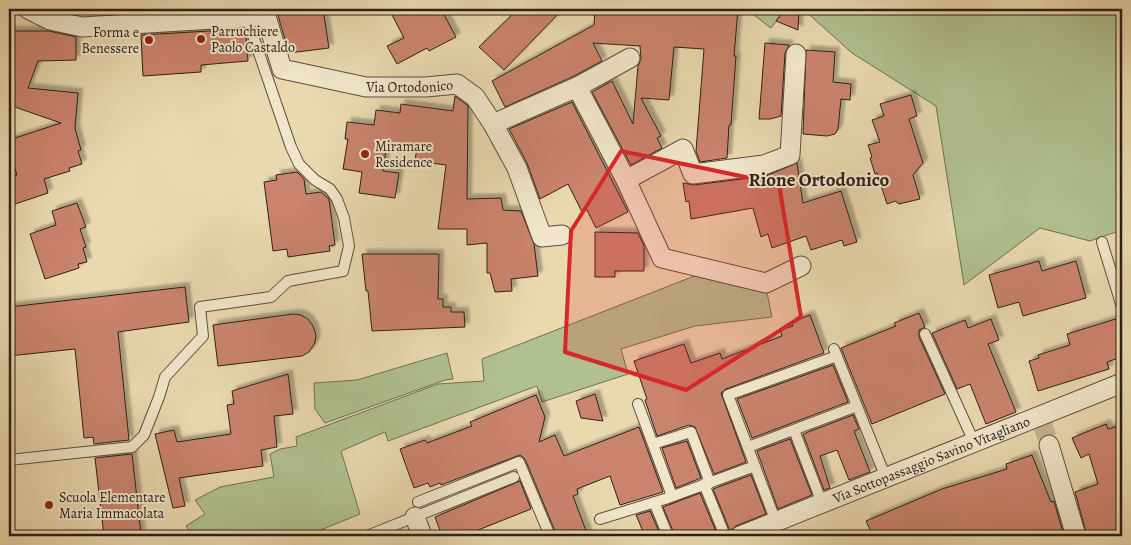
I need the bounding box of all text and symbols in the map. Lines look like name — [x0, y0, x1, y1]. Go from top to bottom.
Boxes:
place label: Parruchiere Paolo Castaldo — [211, 22, 295, 57]
place label: Forma e Benessere — [82, 23, 139, 58]
marker: Parruchiere Paolo Castaldo — [195, 33, 207, 45]
marker: Forma e Benessere — [143, 34, 155, 46]
street label: Via Ortodonico — [365, 75, 454, 97]
place label: Miramare Residence — [375, 137, 432, 172]
marker: Miramare Residence — [359, 148, 371, 160]
district label: Rione Ortodonico — [749, 167, 890, 193]
street label: Via Sottopassaggio Savino Vitagliano — [829, 411, 1033, 508]
place label: Scuola Elementare Maria Immacolata — [59, 488, 166, 523]
marker: Scuola Elementare Maria Immacolata — [43, 499, 55, 511]

